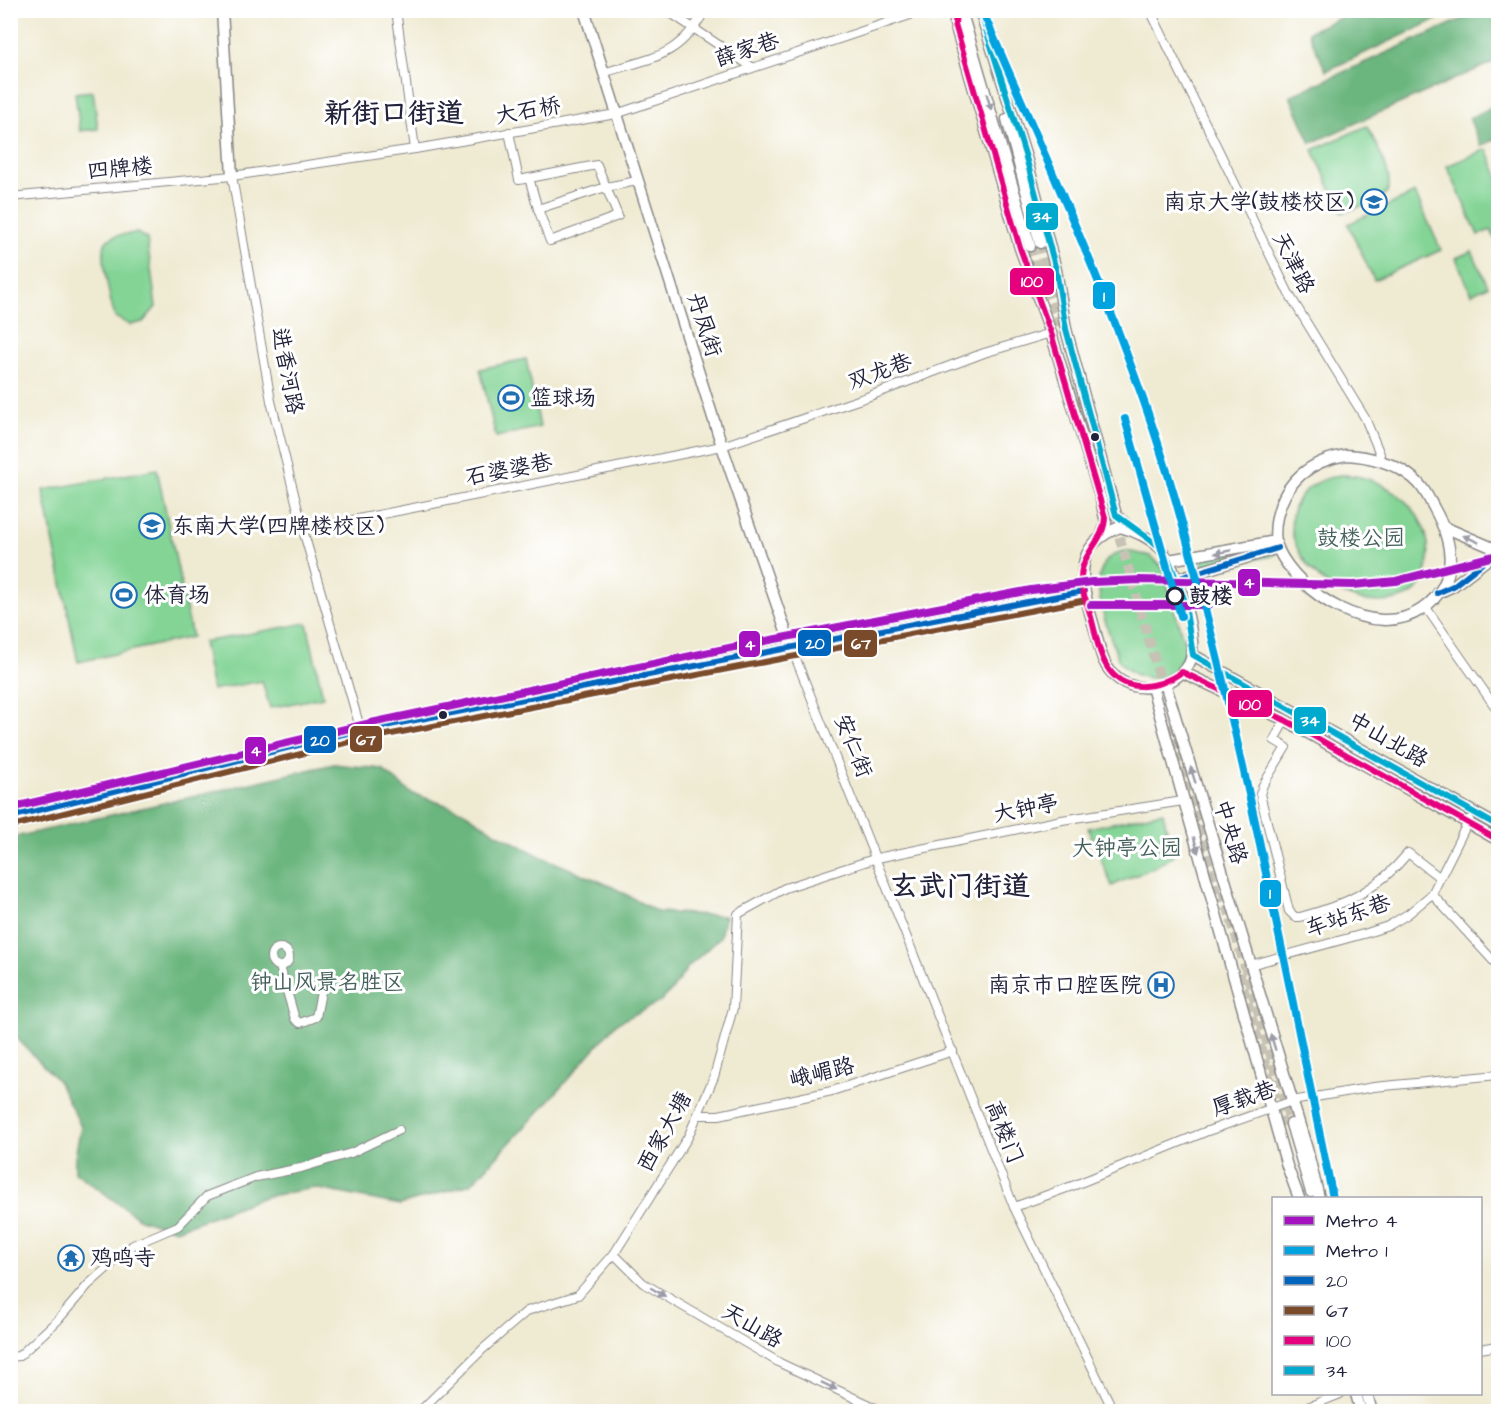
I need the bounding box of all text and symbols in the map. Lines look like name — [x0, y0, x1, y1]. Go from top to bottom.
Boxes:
street label: 薛家巷 — [711, 25, 783, 75]
street label: 大石桥 — [493, 90, 563, 132]
one-way arrow — [985, 93, 994, 111]
district label: 新街口街道 — [324, 94, 464, 133]
street label: 四牌楼 — [86, 151, 154, 187]
place label: 南京大学(鼓楼校区) — [1164, 187, 1354, 218]
school or university icon: 南京大学(鼓楼校区) — [1359, 187, 1389, 217]
line badge: 34 — [1025, 202, 1059, 231]
text: 34 — [1031, 206, 1052, 228]
street label: 天津路 — [1264, 227, 1322, 299]
line badge: 100 — [1009, 267, 1055, 296]
text: 100 — [1021, 271, 1043, 293]
line badge: 1 — [1092, 281, 1116, 310]
text: 1 — [1103, 286, 1106, 308]
street label: 丹凤街 — [679, 289, 729, 361]
street label: 进香河路 — [263, 325, 311, 417]
street label: 双龙巷 — [844, 346, 916, 398]
sports icon: 篮球场 — [496, 383, 526, 413]
place label: 篮球场 — [530, 383, 596, 414]
unlabelled marker — [1089, 431, 1101, 443]
street label: 石婆婆巷 — [463, 446, 555, 494]
school or university icon: 东南大学(四牌楼校区) — [137, 511, 167, 541]
place label: 东南大学(四牌楼校区) — [172, 511, 385, 542]
park label: 鼓楼公园 — [1317, 523, 1405, 554]
one-way arrow — [1462, 534, 1480, 543]
one-way arrow — [1213, 548, 1232, 557]
line badge: 4 — [1237, 568, 1261, 597]
text: 4 — [1244, 572, 1255, 594]
sports icon: 体育场 — [109, 580, 139, 610]
place label: 体育场 — [144, 580, 210, 611]
place label: 鼓楼 — [1189, 581, 1233, 612]
marker: 鼓楼 — [1166, 587, 1184, 605]
line badge: 20 — [797, 629, 832, 657]
line badge: 67 — [843, 629, 878, 658]
line badge: 4 — [738, 630, 761, 658]
text: 20 — [804, 633, 825, 655]
text: 67 — [851, 633, 871, 655]
text: 4 — [745, 634, 756, 656]
line badge: 100 — [1227, 689, 1273, 718]
text: 100 — [1239, 694, 1261, 716]
street label: 中山北路 — [1342, 705, 1434, 775]
line badge: 34 — [1293, 706, 1327, 735]
unlabelled marker — [437, 709, 449, 721]
street label: 安仁街 — [826, 710, 880, 782]
text: 34 — [1299, 710, 1320, 732]
line badge: 20 — [303, 725, 337, 754]
line badge: 67 — [349, 725, 383, 753]
text: 67 — [356, 729, 376, 751]
text: 20 — [309, 730, 330, 752]
line badge: 4 — [244, 736, 267, 765]
text: 4 — [251, 740, 262, 762]
one-way arrow — [1188, 765, 1197, 783]
street label: 大钟亭 — [991, 787, 1061, 831]
street label: 中央路 — [1206, 796, 1254, 868]
park label: 大钟亭公园 — [1072, 833, 1182, 864]
one-way arrow — [1192, 836, 1201, 854]
district label: 玄武门街道 — [890, 867, 1030, 906]
line badge: 1 — [1259, 879, 1282, 908]
text: 1 — [1269, 883, 1272, 905]
street label: 车站东巷 — [1301, 887, 1395, 945]
park label: 钟山风景名胜区 — [250, 967, 404, 998]
place label: 南京市口腔医院 — [988, 970, 1142, 1001]
hospital icon: 南京市口腔医院 — [1146, 970, 1176, 1000]
one-way arrow — [1268, 1033, 1277, 1051]
street label: 峨嵋路 — [786, 1050, 858, 1096]
street label: 厚载巷 — [1208, 1074, 1280, 1124]
street label: 西家大塘 — [630, 1086, 700, 1178]
street label: 高楼门 — [977, 1096, 1031, 1168]
legend — [1272, 1197, 1482, 1395]
text: Metro 4 — [1326, 1209, 1397, 1234]
text: Metro 1 — [1326, 1239, 1387, 1264]
temple icon: 鸡鸣寺 — [56, 1243, 86, 1273]
place label: 鸡鸣寺 — [90, 1243, 156, 1274]
text: 20 — [1326, 1269, 1348, 1294]
one-way arrow — [650, 1286, 666, 1297]
street label: 天山路 — [716, 1296, 788, 1356]
text: 67 — [1326, 1299, 1348, 1324]
text: 100 — [1326, 1329, 1351, 1354]
text: 34 — [1326, 1359, 1347, 1384]
one-way arrow — [820, 1381, 837, 1390]

